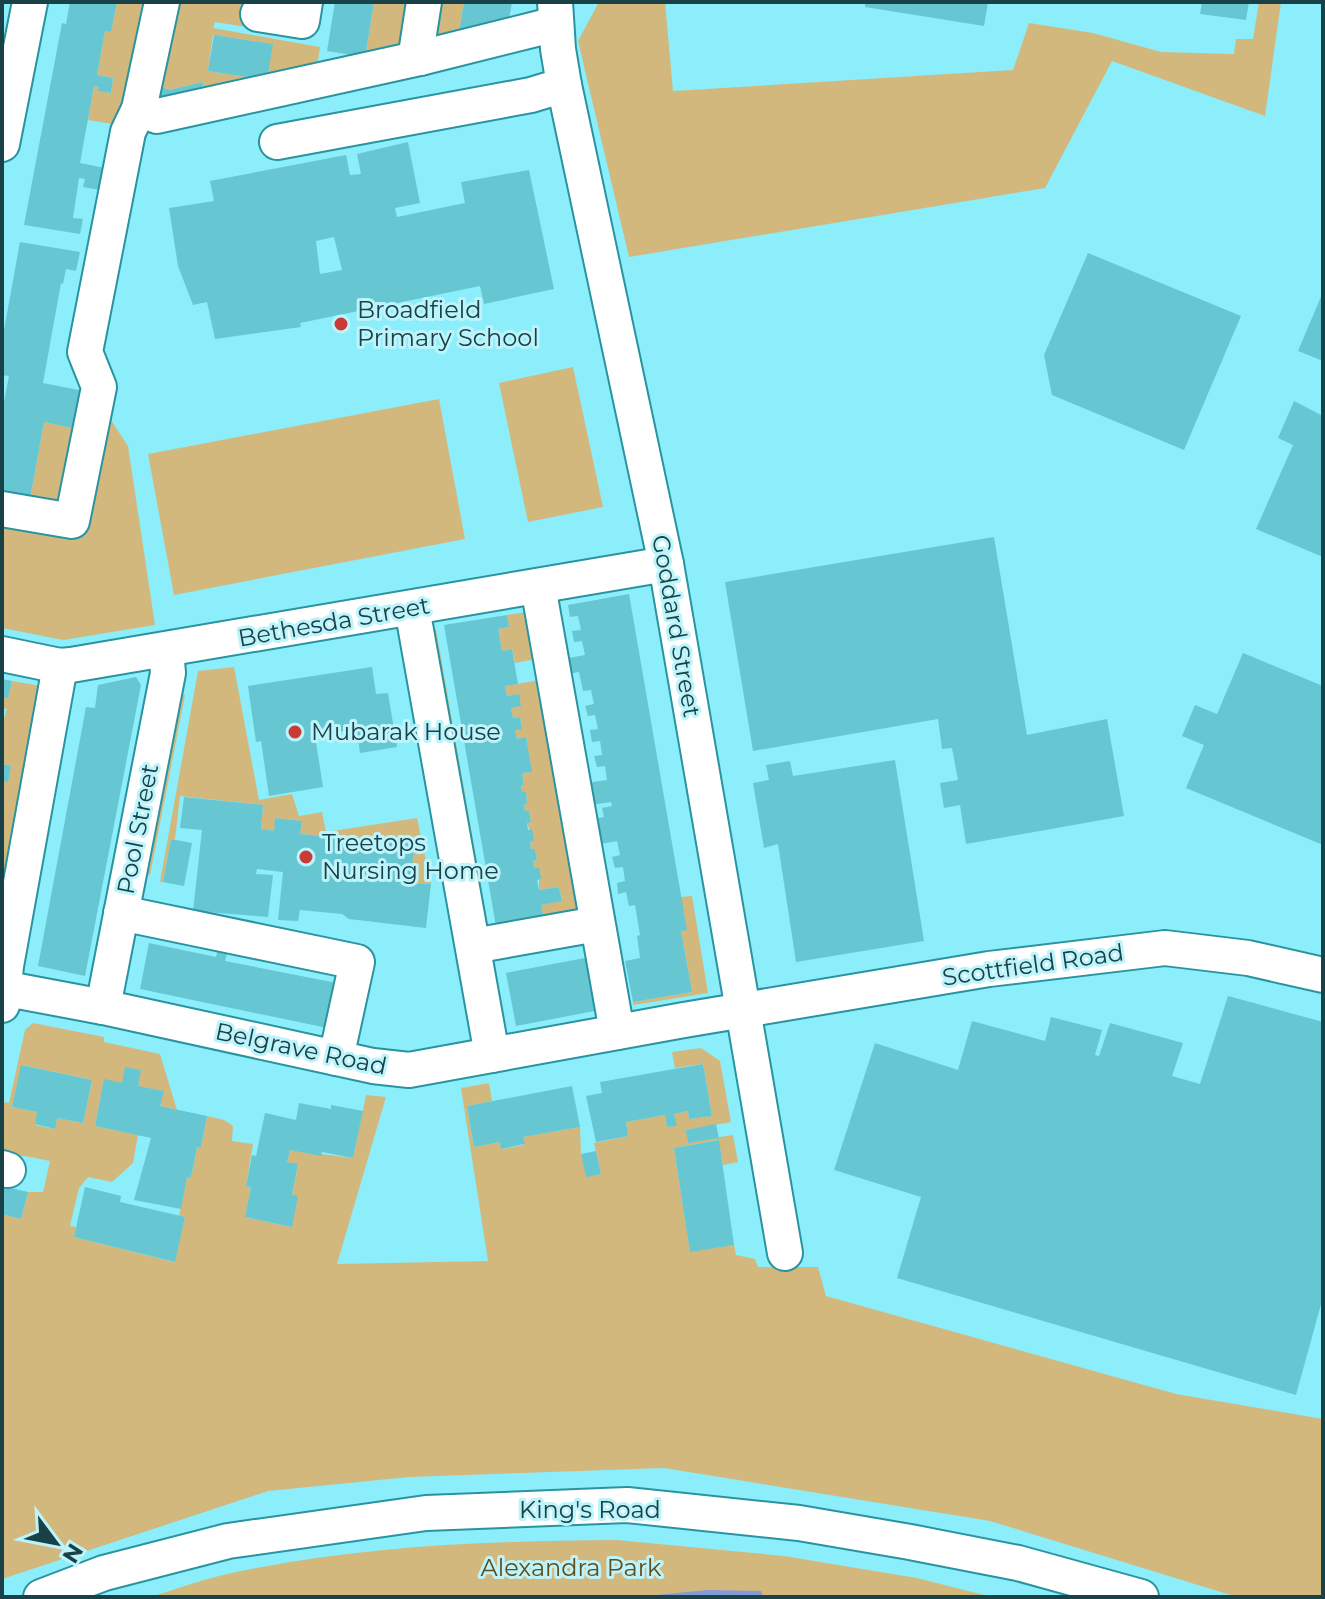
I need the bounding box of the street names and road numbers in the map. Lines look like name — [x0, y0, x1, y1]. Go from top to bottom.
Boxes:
street label: Goddard Street — [646, 532, 707, 720]
street label: Bethesda Street — [236, 590, 432, 653]
street label: Pool Street — [111, 761, 164, 897]
street label: Scottfield Road — [940, 937, 1125, 992]
street label: Belgrave Road — [213, 1016, 389, 1081]
street label: King's Road — [519, 1495, 661, 1524]

